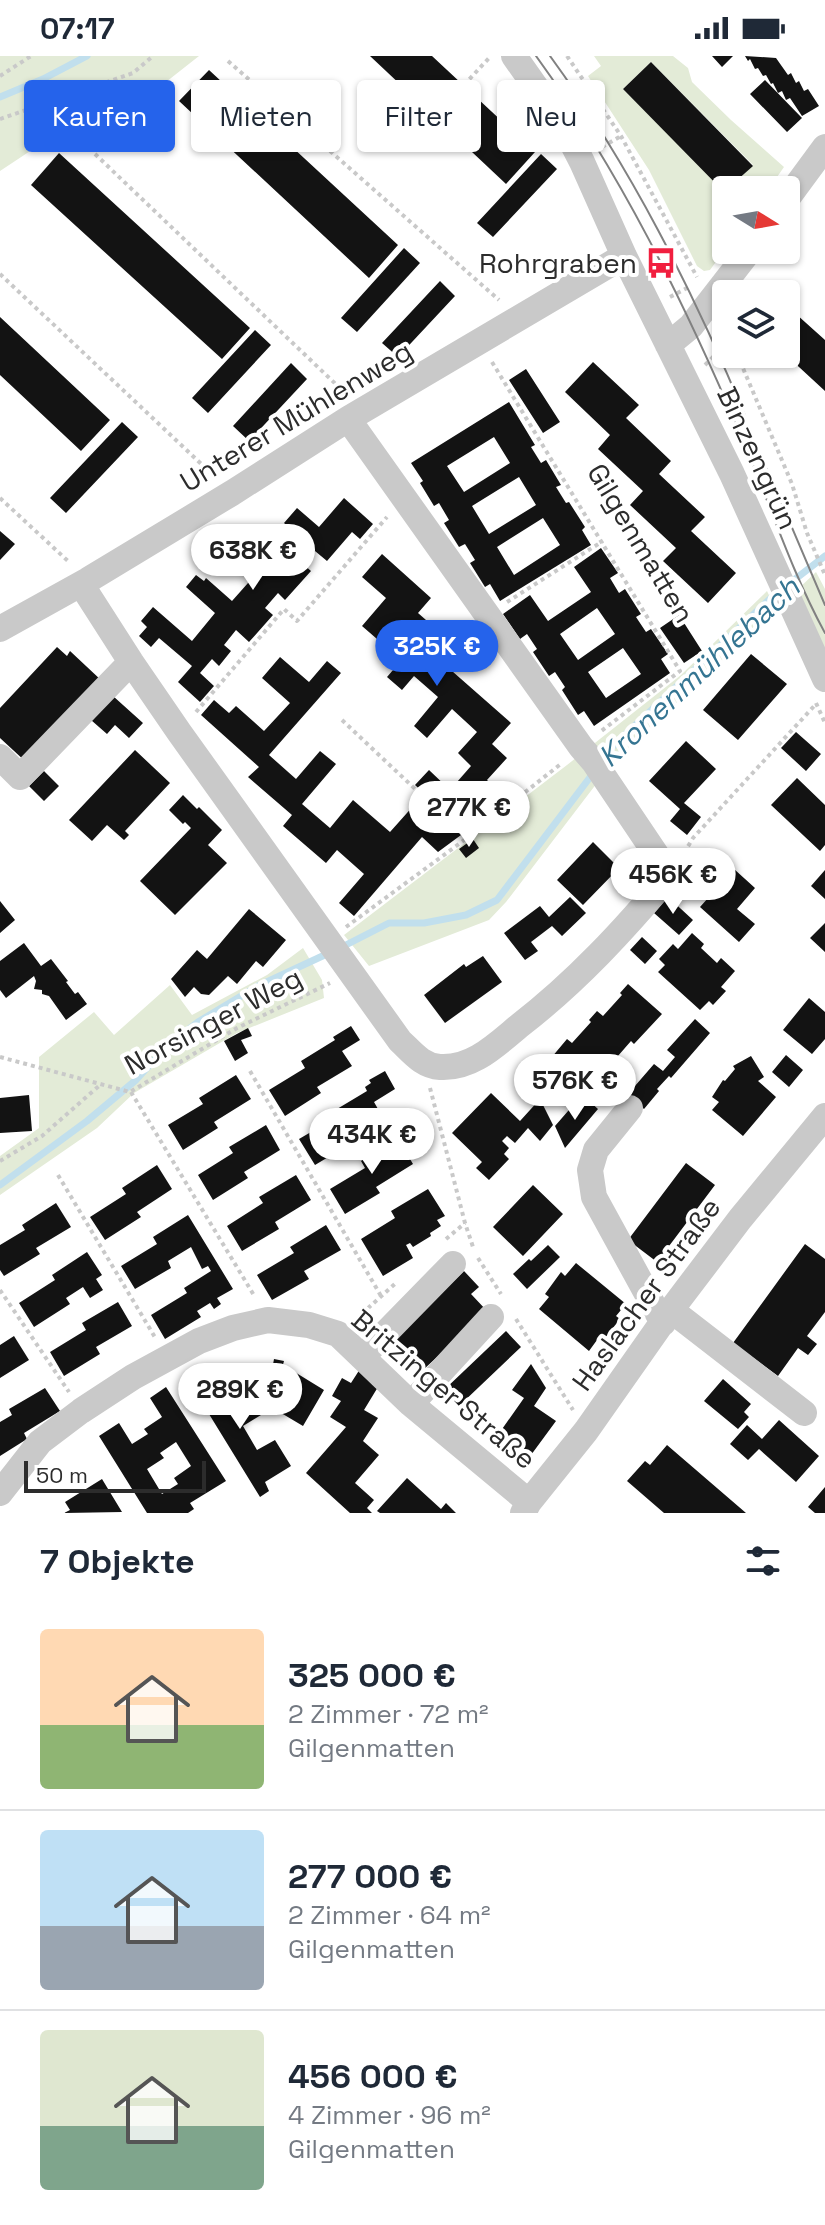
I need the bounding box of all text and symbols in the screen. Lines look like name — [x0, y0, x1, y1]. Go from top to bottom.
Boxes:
text: 07:17 — [40, 9, 115, 48]
chip: Kaufen — [24, 80, 175, 152]
chip: Mieten — [191, 80, 341, 152]
chip: Filter — [357, 80, 481, 152]
chip: Neu — [497, 80, 605, 152]
north arrow — [712, 176, 800, 264]
map controls — [712, 176, 800, 368]
place label: Rohrgraben — [479, 245, 637, 281]
bus stop icon: Rohrgraben — [644, 246, 678, 280]
button: layers — [712, 280, 800, 368]
street label: Unterer Mühlenweg — [173, 332, 419, 500]
street label: Binzengrün — [709, 381, 807, 535]
street label: Gilgenmatten — [579, 457, 703, 629]
pin: 638K € — [188, 524, 318, 592]
text: 638K € — [209, 533, 297, 567]
water label: Kronenmühlebach — [590, 568, 808, 775]
pin: 325K € — [372, 620, 502, 688]
text: 325K € — [393, 629, 481, 663]
pin: 277K € — [404, 781, 534, 849]
text: 277K € — [427, 790, 511, 824]
pin: 456K € — [608, 848, 738, 916]
text: 456K € — [629, 857, 717, 891]
street label: Norsinger Weg — [118, 959, 308, 1083]
pin: 576K € — [510, 1054, 640, 1122]
text: 576K € — [532, 1063, 618, 1097]
pin: 434K € — [307, 1108, 437, 1176]
text: 434K € — [327, 1117, 417, 1151]
street label: Haslacher Straße — [564, 1190, 728, 1398]
street label: Britzinger Straße — [344, 1301, 544, 1477]
pin: 289K € — [175, 1363, 305, 1431]
text: 289K € — [196, 1372, 284, 1406]
scale bar — [24, 1457, 206, 1493]
text: 50 m — [36, 1461, 88, 1489]
icon: filters — [741, 1539, 785, 1583]
text: 7 Objekte — [40, 1540, 195, 1583]
text: 325 000 € — [288, 1654, 456, 1697]
icon: home — [104, 1661, 200, 1757]
text: 2 Zimmer · 72 m² — [288, 1697, 489, 1731]
text: Gilgenmatten — [288, 1731, 455, 1765]
text: 277 000 € — [288, 1855, 452, 1898]
icon: home — [104, 1862, 200, 1958]
text: 2 Zimmer · 64 m² — [288, 1898, 491, 1932]
text: Gilgenmatten — [288, 1932, 455, 1966]
text: 456 000 € — [288, 2055, 457, 2098]
icon: home — [104, 2062, 200, 2158]
text: 4 Zimmer · 96 m² — [288, 2098, 491, 2132]
text: Gilgenmatten — [288, 2132, 455, 2166]

